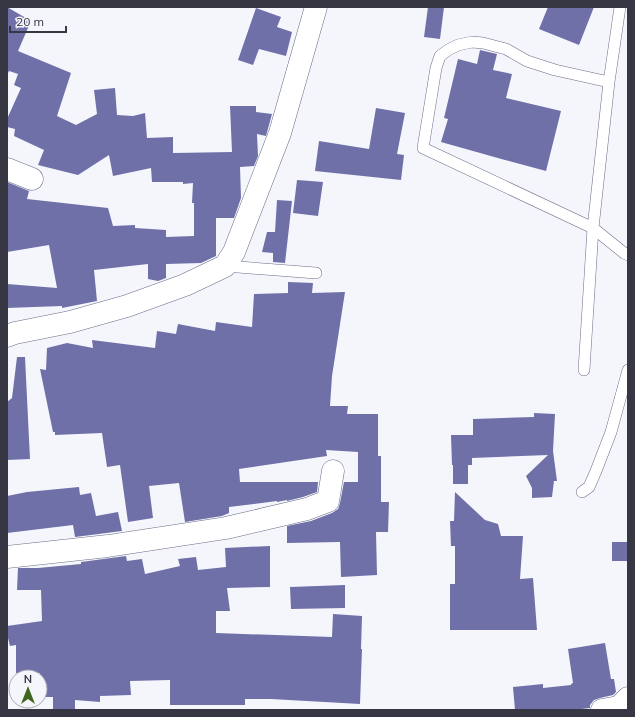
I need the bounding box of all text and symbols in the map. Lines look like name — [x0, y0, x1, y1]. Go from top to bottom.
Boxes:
scale bar — [10, 8, 66, 34]
text: 20 m — [16, 14, 44, 29]
north arrow — [8, 669, 48, 709]
text: N — [24, 672, 32, 686]

